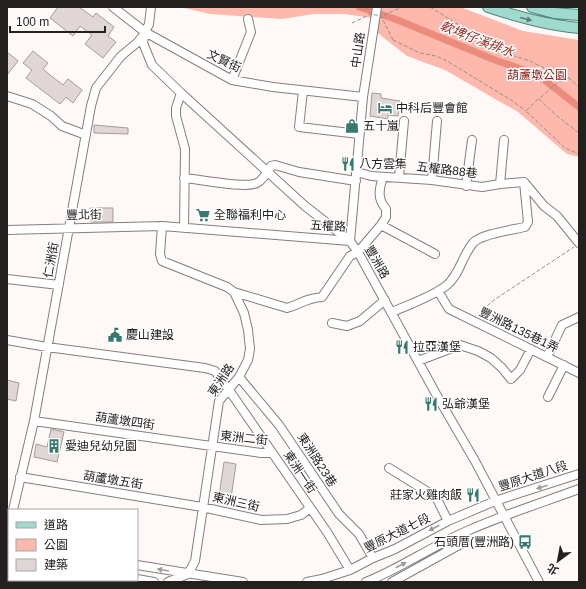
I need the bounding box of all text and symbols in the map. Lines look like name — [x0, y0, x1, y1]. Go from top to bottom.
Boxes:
scale bar — [10, 8, 105, 34]
text: 100 m — [16, 15, 49, 29]
one-way arrow — [519, 16, 532, 22]
water label: 軟埤仔溪排水 — [438, 18, 517, 60]
street label: 中山路 — [349, 31, 367, 69]
street label: 文賢街 — [205, 47, 243, 75]
park label: 葫蘆墩公園 — [507, 68, 567, 82]
hotel icon: 中科后豐會館 — [377, 100, 393, 116]
place label: 中科后豐會館 — [396, 101, 468, 115]
shop icon: 五十嵐 — [344, 118, 360, 134]
place label: 五十嵐 — [363, 119, 399, 133]
restaurant icon: 八方雲集 — [340, 156, 356, 172]
place label: 八方雲集 — [359, 157, 407, 171]
street label: 五權路88巷 — [416, 159, 478, 181]
supermarket icon: 全聯福利中心 — [195, 207, 211, 223]
street label: 豐北街 — [66, 208, 102, 222]
place label: 全聯福利中心 — [214, 208, 286, 222]
street label: 五權路 — [310, 218, 346, 234]
street label: 仁洲街 — [41, 241, 61, 279]
street label: 豐洲路 — [362, 243, 392, 281]
street label: 豐洲路135巷1弄 — [477, 305, 561, 355]
public building icon: 慶山建設 — [107, 327, 123, 343]
place label: 慶山建設 — [126, 328, 174, 342]
restaurant icon: 拉亞漢堡 — [394, 339, 410, 355]
place label: 拉亞漢堡 — [413, 340, 461, 354]
street label: 東洲路 — [205, 361, 237, 399]
restaurant icon: 弘爺漢堡 — [423, 396, 439, 412]
place label: 弘爺漢堡 — [442, 397, 490, 411]
street label: 葫蘆墩四街 — [94, 410, 156, 432]
street label: 東洲二街 — [219, 429, 269, 447]
street label: 東洲路23巷 — [294, 430, 340, 490]
building icon: 愛迪兒幼兒園 — [46, 438, 62, 454]
place label: 愛迪兒幼兒園 — [65, 439, 137, 453]
street label: 東洲一街 — [281, 448, 319, 496]
street label: 豐原大道八段 — [497, 458, 569, 494]
street label: 葫蘆墩五街 — [82, 468, 144, 492]
one-way arrow — [536, 484, 548, 490]
restaurant icon: 莊家火雞肉飯 — [465, 487, 481, 503]
place label: 莊家火雞肉飯 — [390, 488, 462, 502]
street label: 東洲三街 — [211, 490, 261, 514]
legend — [8, 509, 138, 581]
street label: 豐原大道七段 — [362, 511, 432, 555]
text: 道路 — [44, 518, 68, 532]
one-way arrow — [428, 525, 440, 532]
bus stop icon: 石頭厝(豐洲路) — [517, 534, 533, 550]
place label: 石頭厝(豐洲路) — [434, 535, 514, 549]
text: 公園 — [44, 538, 68, 552]
north arrow — [538, 541, 578, 581]
text: 建築 — [44, 558, 68, 572]
text: 北 — [545, 561, 561, 577]
one-way arrow — [395, 562, 407, 569]
one-way arrow — [157, 566, 169, 572]

